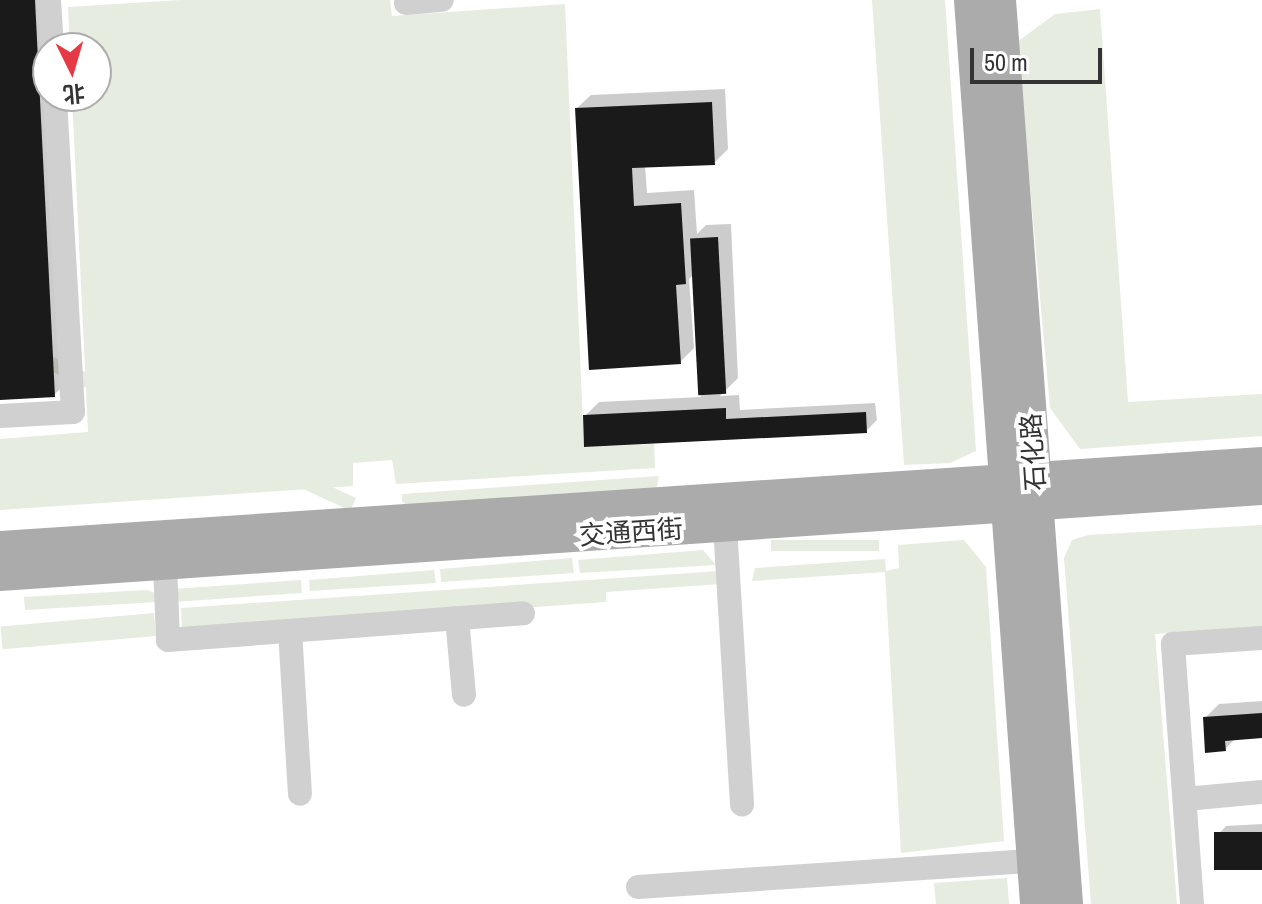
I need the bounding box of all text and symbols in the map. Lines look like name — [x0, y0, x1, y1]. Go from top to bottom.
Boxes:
north arrow — [32, 32, 112, 112]
scale bar — [974, 32, 1106, 82]
text: 50 m — [984, 46, 1028, 78]
text: 北 — [62, 78, 86, 110]
street label: 石化路 — [1015, 412, 1051, 492]
street label: 交通西街 — [578, 513, 684, 551]

